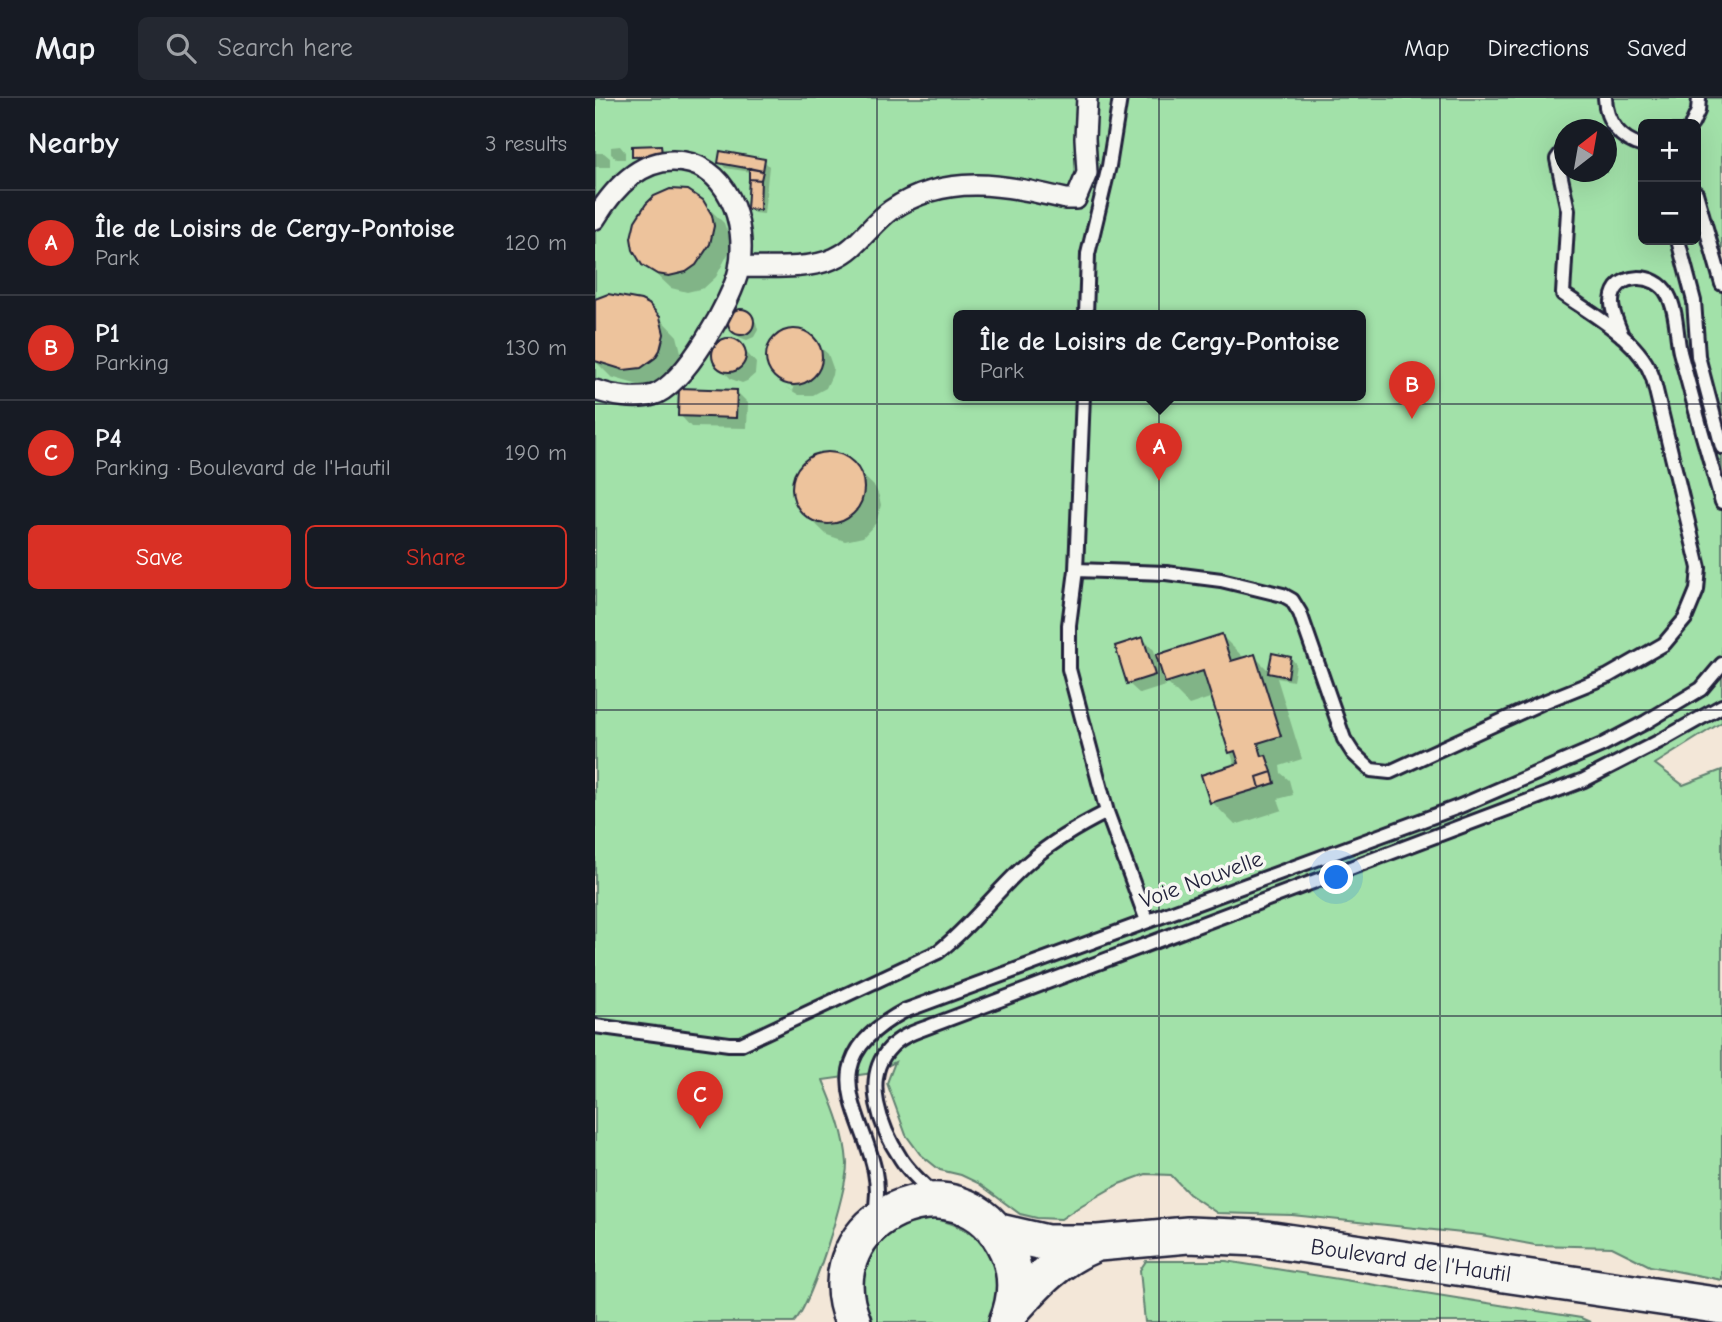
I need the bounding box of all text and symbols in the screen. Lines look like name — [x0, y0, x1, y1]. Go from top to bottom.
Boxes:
search box — [138, 17, 628, 80]
text: Map — [35, 29, 96, 67]
icon: search — [162, 29, 200, 67]
text: Search here — [218, 33, 353, 63]
text: Map — [1404, 34, 1450, 62]
text: Directions — [1488, 34, 1589, 62]
text: Saved — [1627, 34, 1687, 62]
north arrow — [1554, 119, 1617, 182]
map controls — [1638, 119, 1701, 245]
button: + — [1638, 119, 1701, 182]
text: Nearby — [28, 126, 119, 161]
text: 3 results — [485, 130, 567, 157]
button: − — [1638, 182, 1701, 245]
text: Île de Loisirs de Cergy-Pontoise — [95, 214, 454, 244]
text: A — [45, 229, 57, 256]
text: 120 m — [505, 229, 567, 256]
text: Park — [95, 244, 139, 271]
popup — [953, 310, 1366, 401]
text: P1 — [95, 319, 120, 349]
text: Île de Loisirs de Cergy-Pontoise — [980, 327, 1339, 357]
text: B — [44, 334, 58, 361]
text: 130 m — [506, 334, 567, 361]
text: Parking — [95, 349, 169, 376]
text: Park — [980, 357, 1024, 384]
pin: B — [1389, 361, 1435, 419]
pin: A — [1136, 423, 1182, 481]
text: P4 — [95, 424, 122, 454]
text: C — [44, 439, 58, 466]
text: 190 m — [505, 439, 567, 466]
text: Parking · Boulevard de l'Hautil — [95, 454, 391, 481]
button: Save — [28, 525, 291, 589]
button: Share — [305, 525, 567, 589]
street label: Voie Nouvelle — [1136, 845, 1266, 914]
your location — [1319, 860, 1353, 894]
pin: C — [677, 1071, 723, 1129]
street label: Boulevard de l'Hautil — [1309, 1233, 1513, 1288]

